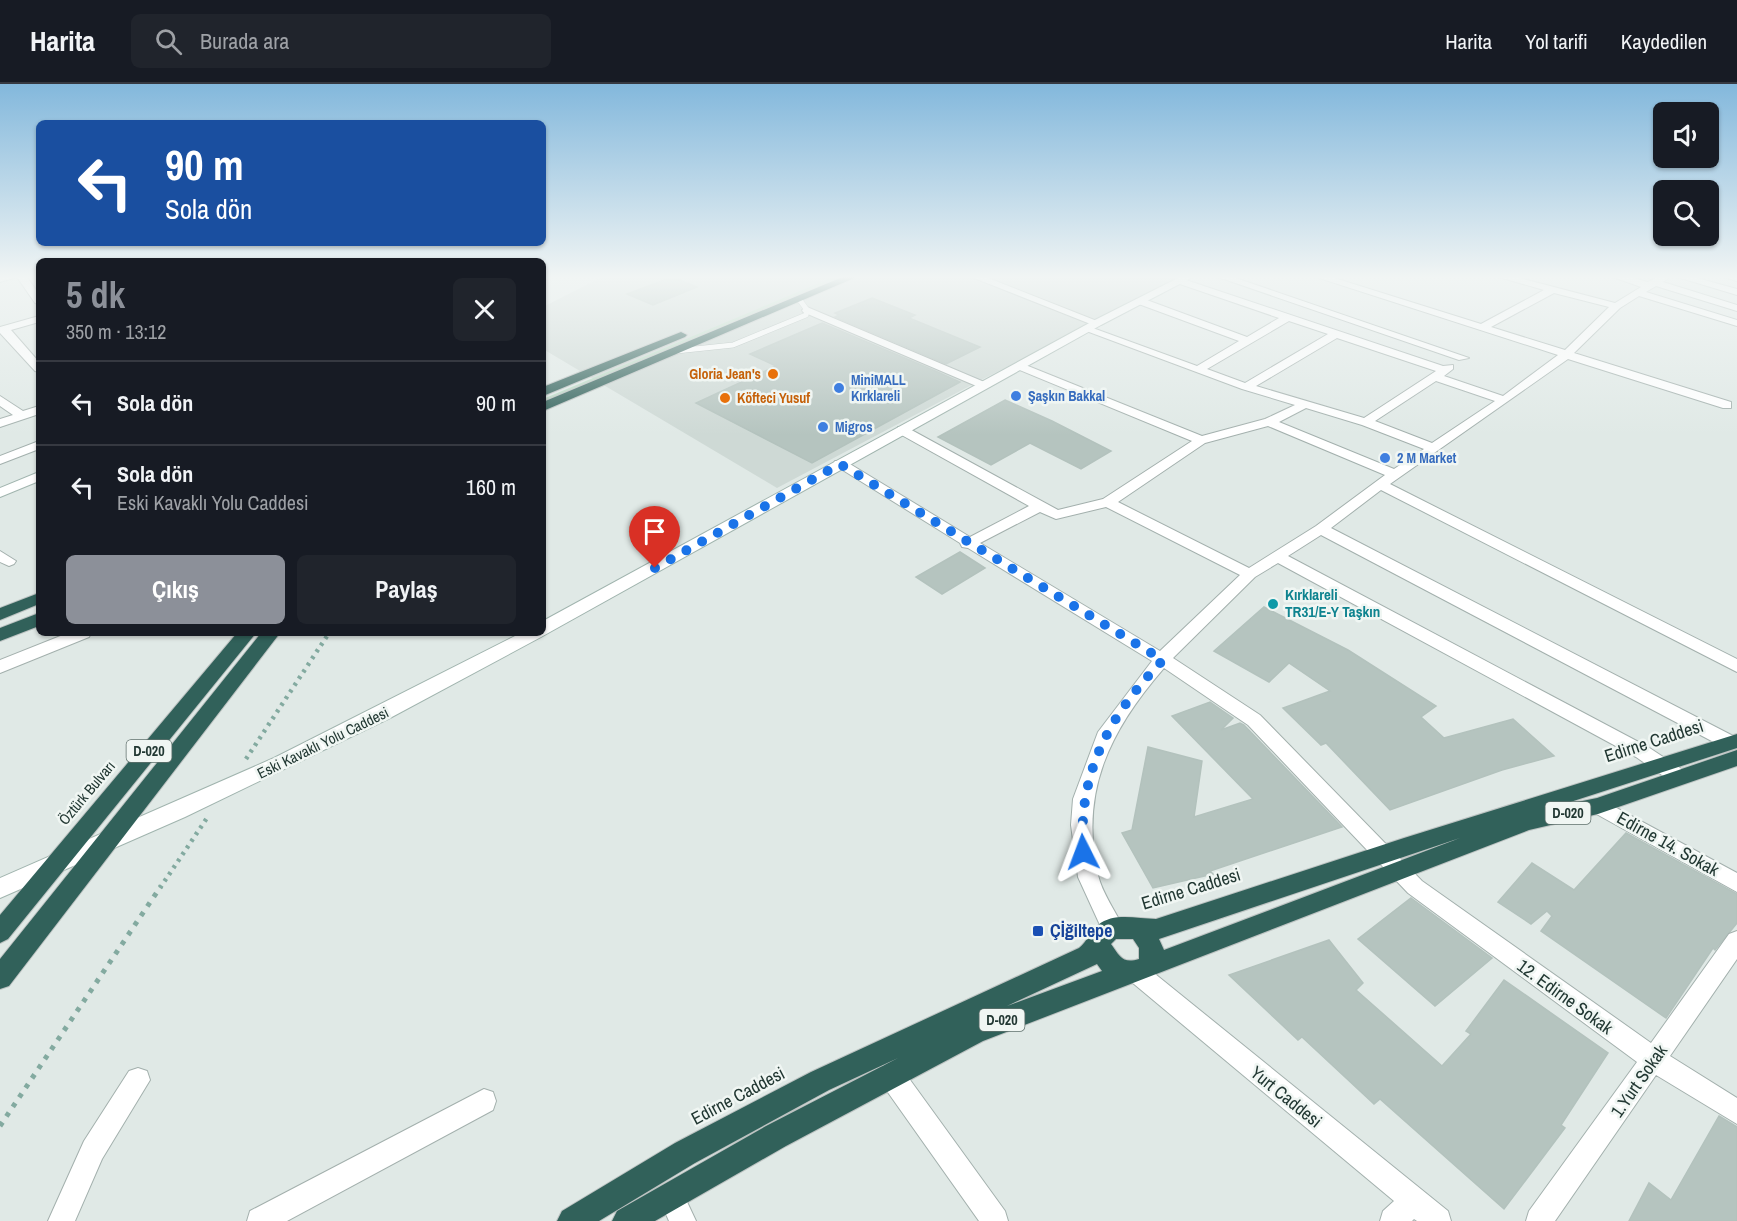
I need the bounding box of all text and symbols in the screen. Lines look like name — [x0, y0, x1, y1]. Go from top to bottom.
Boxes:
search box — [131, 14, 551, 68]
text: Harita — [30, 22, 95, 60]
icon: search — [152, 25, 185, 58]
text: Burada ara — [200, 26, 289, 56]
text: Harita — [1445, 27, 1492, 56]
text: Yol tarifi — [1525, 27, 1588, 56]
text: Kaydedilen — [1621, 27, 1707, 56]
map controls — [1653, 102, 1719, 246]
button: sound — [1653, 102, 1719, 168]
text: 90 m — [165, 137, 244, 193]
icon: left — [66, 144, 144, 222]
button: search — [1653, 180, 1719, 246]
text: Sola dön — [165, 191, 252, 227]
text: 5 dk — [66, 271, 125, 319]
button: close — [453, 278, 516, 341]
text: 350 m · 13:12 — [66, 318, 166, 345]
place label: Gloria Jean's — [689, 365, 761, 383]
marker: Gloria Jean's — [766, 367, 780, 381]
place label: MiniMALL Kırklareli — [851, 371, 906, 405]
marker: MiniMALL Kırklareli — [832, 381, 846, 395]
icon: left — [66, 387, 99, 420]
place label: Şaşkın Bakkal — [1028, 387, 1105, 405]
text: Sola dön — [117, 388, 193, 418]
text: 90 m — [476, 388, 516, 418]
place label: Köfteci Yusuf — [737, 389, 810, 407]
marker: Şaşkın Bakkal — [1009, 389, 1023, 403]
marker: Köfteci Yusuf — [718, 391, 732, 405]
place label: Migros — [835, 418, 873, 436]
marker: Migros — [816, 420, 830, 434]
place label: 2 M Market — [1397, 449, 1457, 467]
marker: 2 M Market — [1378, 451, 1392, 465]
text: Sola dön — [117, 459, 193, 489]
icon: left — [66, 471, 99, 504]
text: 160 m — [466, 472, 516, 502]
text: Eski Kavaklı Yolu Caddesi — [117, 489, 309, 516]
pin — [629, 506, 680, 568]
icon: arrive — [638, 515, 671, 548]
button: Çıkış — [66, 555, 285, 624]
button: Paylaş — [297, 555, 516, 624]
place label: Kırklareli TR31/E-Y Taşkın — [1285, 584, 1380, 622]
marker: Kırklareli TR31/E-Y Taşkın — [1266, 597, 1280, 611]
street label: Eski Kavaklı Yolu Caddesi — [254, 702, 392, 783]
street label: Edirne Caddesi — [1601, 713, 1706, 768]
road number: D-020 — [126, 740, 172, 762]
street label: Öztürk Bulvarı — [54, 756, 120, 829]
road number: D-020 — [1546, 802, 1590, 824]
street label: Edirne 14. Sokak — [1613, 805, 1724, 882]
position arrow — [1051, 820, 1115, 884]
street label: Edirne Caddesi — [1138, 862, 1244, 915]
place label: Çİğiltepe — [1050, 918, 1112, 943]
marker: Çİğiltepe — [1031, 924, 1045, 938]
street label: 12. Edirne Sokak — [1512, 953, 1619, 1040]
road number: D-020 — [980, 1009, 1024, 1031]
street label: 1.Yurt Sokak — [1604, 1039, 1673, 1122]
street label: Edirne Caddesi — [687, 1060, 789, 1131]
street label: Yurt Caddesi — [1245, 1060, 1327, 1133]

